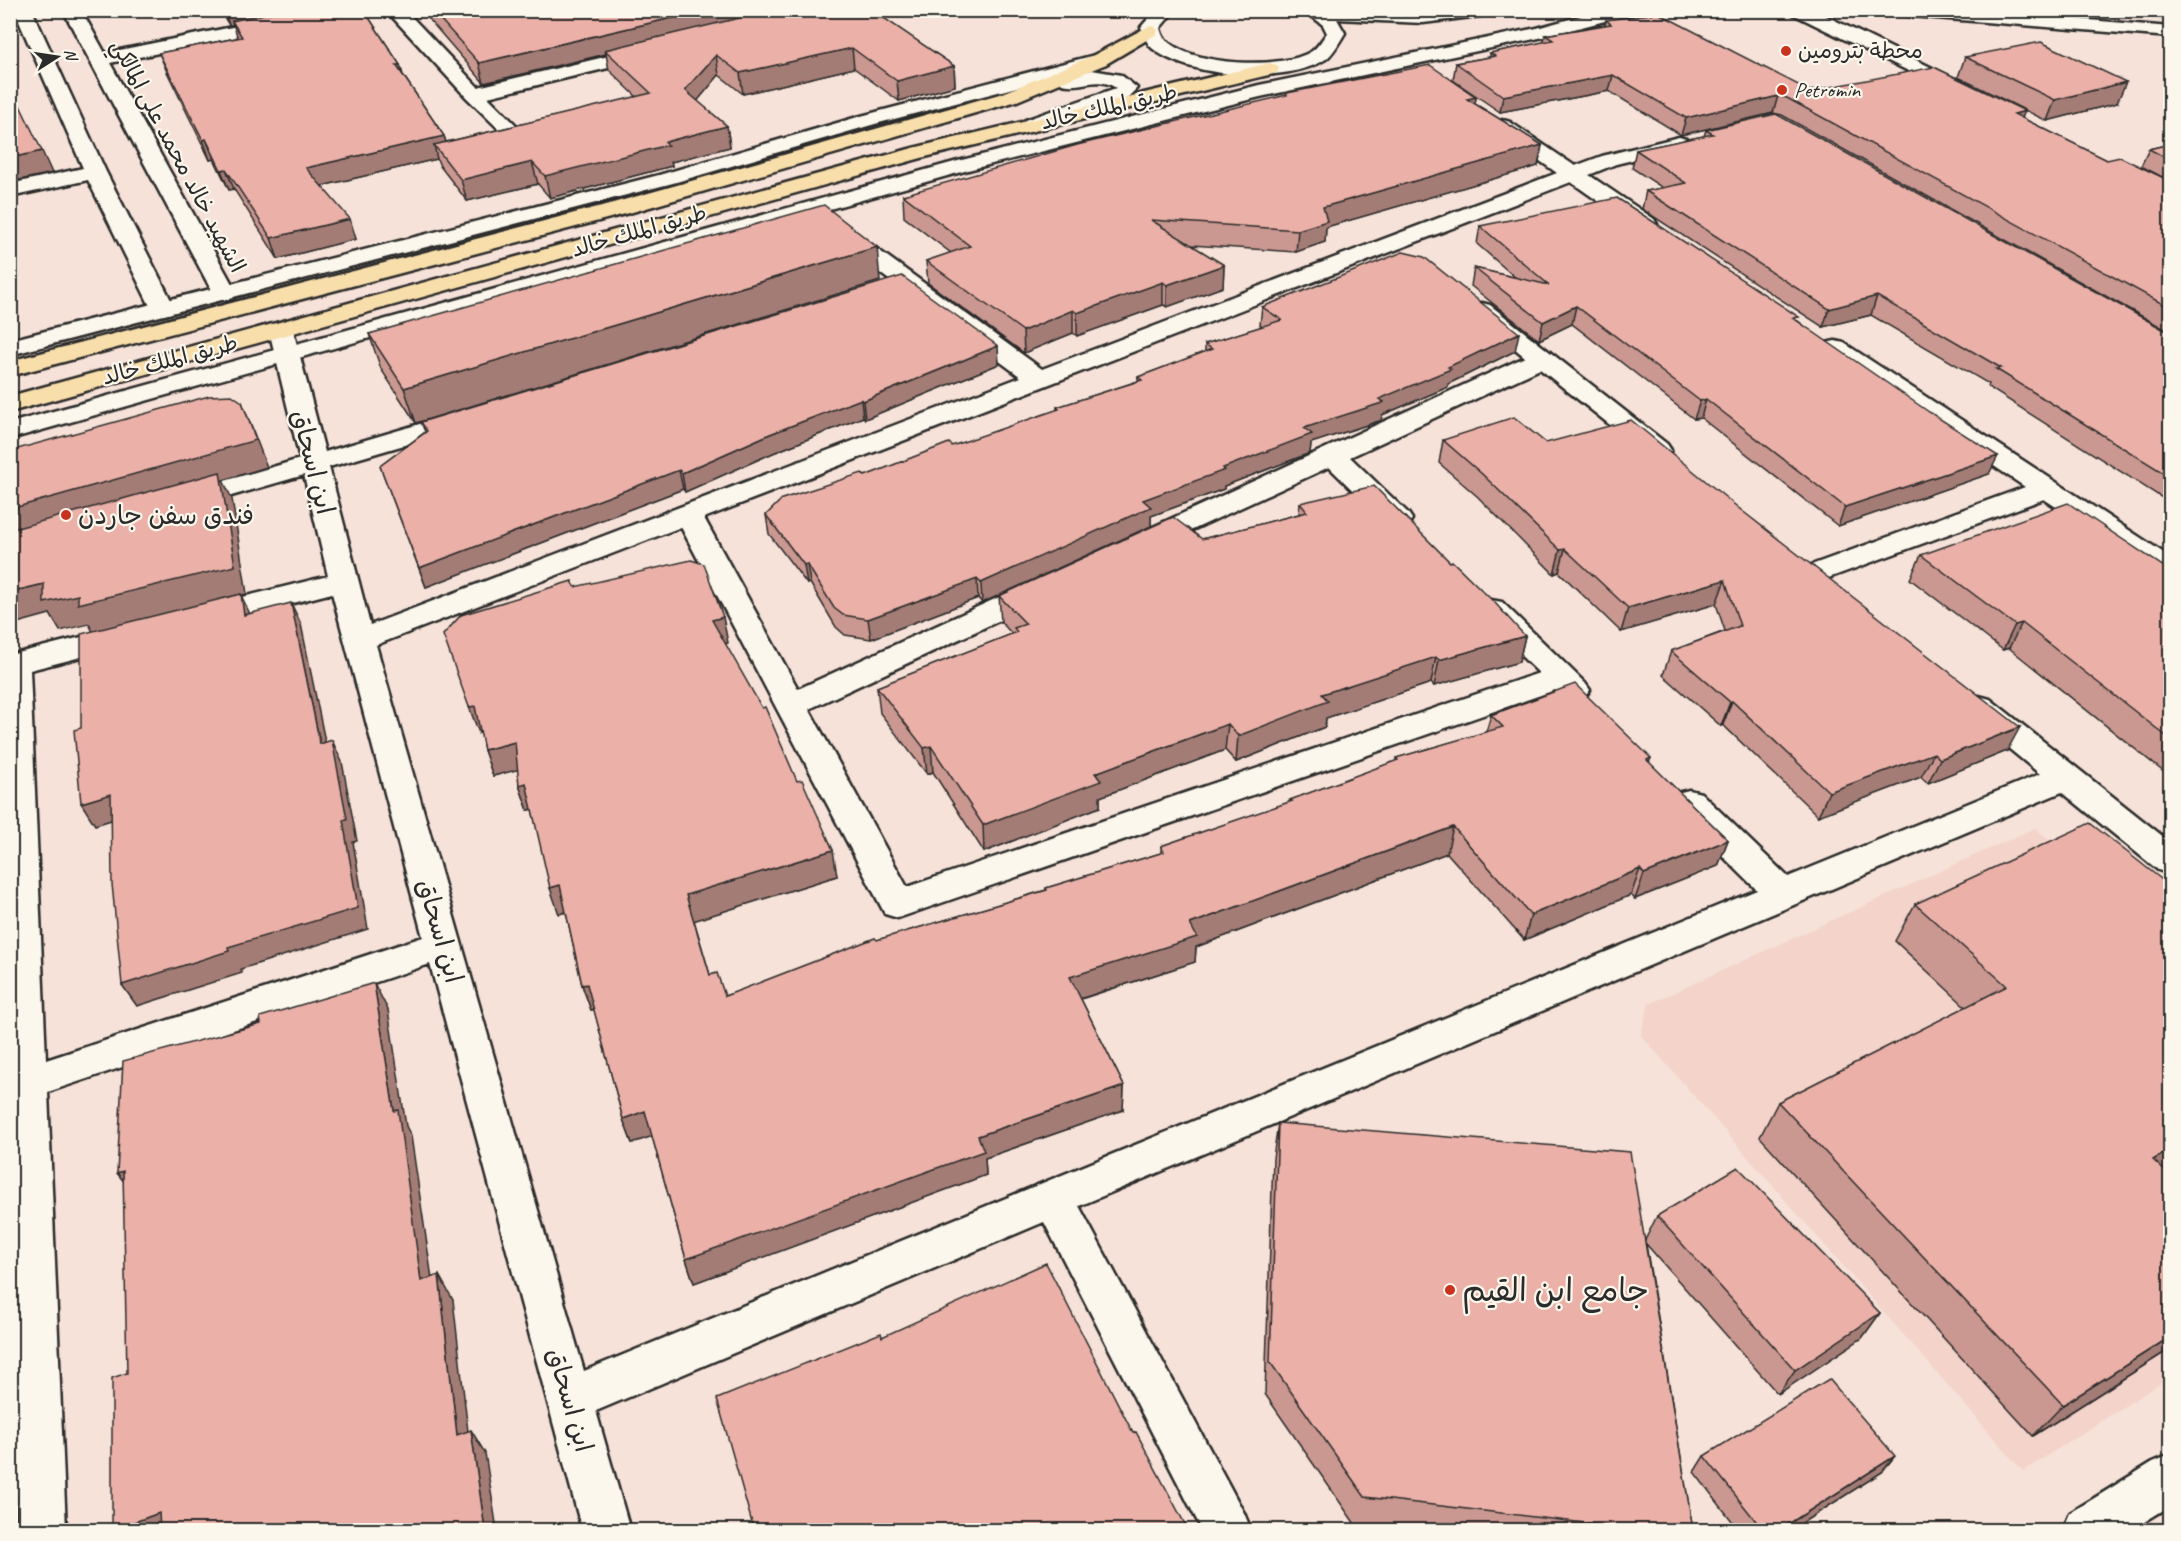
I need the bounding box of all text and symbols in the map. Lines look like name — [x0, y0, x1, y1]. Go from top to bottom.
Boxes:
north arrow — [27, 27, 87, 87]
street label: الشهيد خالد محمد على المالكي — [100, 34, 252, 280]
place label: محطة بترومين — [1798, 37, 1923, 65]
marker: محطة بترومين — [1779, 44, 1793, 58]
text: N — [60, 47, 82, 64]
place label: Petromin — [1794, 76, 1861, 104]
street label: طريق الملك خالد — [1038, 78, 1180, 136]
marker: Petromin — [1775, 83, 1789, 97]
street label: طريق الملك خالد — [568, 198, 710, 264]
street label: طريق الملك خالد — [99, 328, 241, 392]
street label: ابن اسحاق — [284, 406, 342, 518]
place label: فندق سفن جاردن — [78, 499, 254, 532]
marker: فندق سفن جاردن — [59, 508, 73, 522]
street label: ابن اسحاق — [409, 875, 471, 987]
place label: جامع ابن القيم — [1462, 1270, 1649, 1314]
marker: جامع ابن القيم — [1443, 1283, 1457, 1297]
street label: ابن اسحاق — [539, 1344, 601, 1456]

